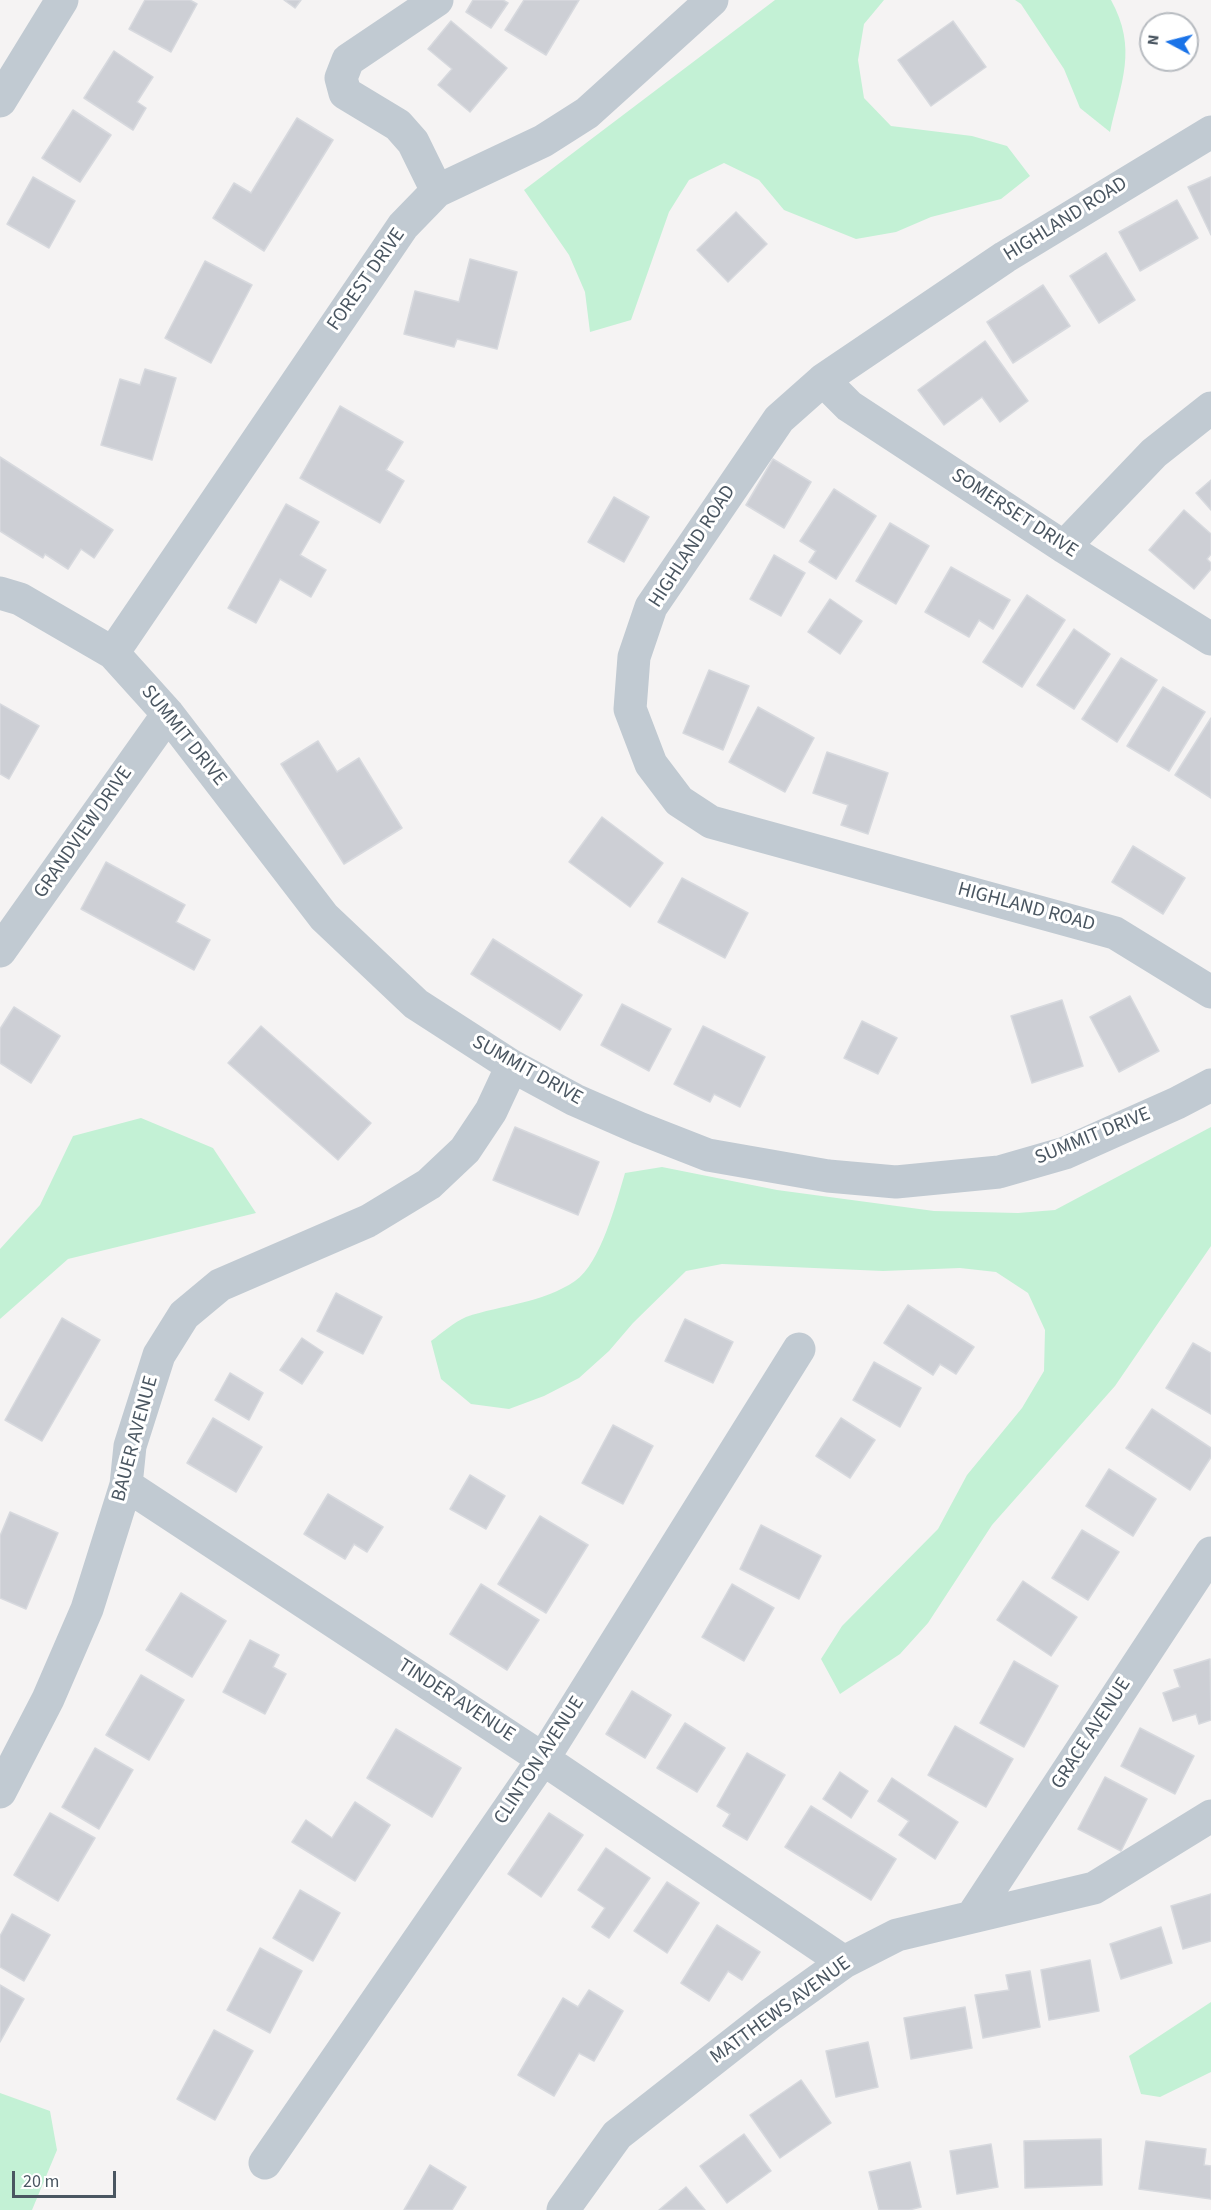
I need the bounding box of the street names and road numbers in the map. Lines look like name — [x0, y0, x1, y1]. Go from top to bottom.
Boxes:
street label: HIGHLAND ROAD — [1000, 172, 1132, 268]
street label: FOREST DRIVE — [323, 224, 411, 336]
street label: SOMERSET DRIVE — [946, 464, 1082, 564]
street label: HIGHLAND ROAD — [644, 481, 742, 613]
street label: SUMMIT DRIVE — [135, 681, 231, 791]
street label: GRANDVIEW DRIVE — [30, 763, 138, 903]
street label: HIGHLAND ROAD — [955, 878, 1097, 938]
street label: SUMMIT DRIVE — [468, 1031, 586, 1111]
street label: SUMMIT DRIVE — [1032, 1103, 1154, 1171]
street label: BAUER AVENUE — [108, 1374, 164, 1504]
street label: TINDER AVENUE — [393, 1654, 519, 1748]
street label: GRACE AVENUE — [1047, 1674, 1137, 1794]
street label: CLINTON AVENUE — [490, 1693, 590, 1829]
street label: MATTHEWS AVENUE — [706, 1952, 856, 2070]

